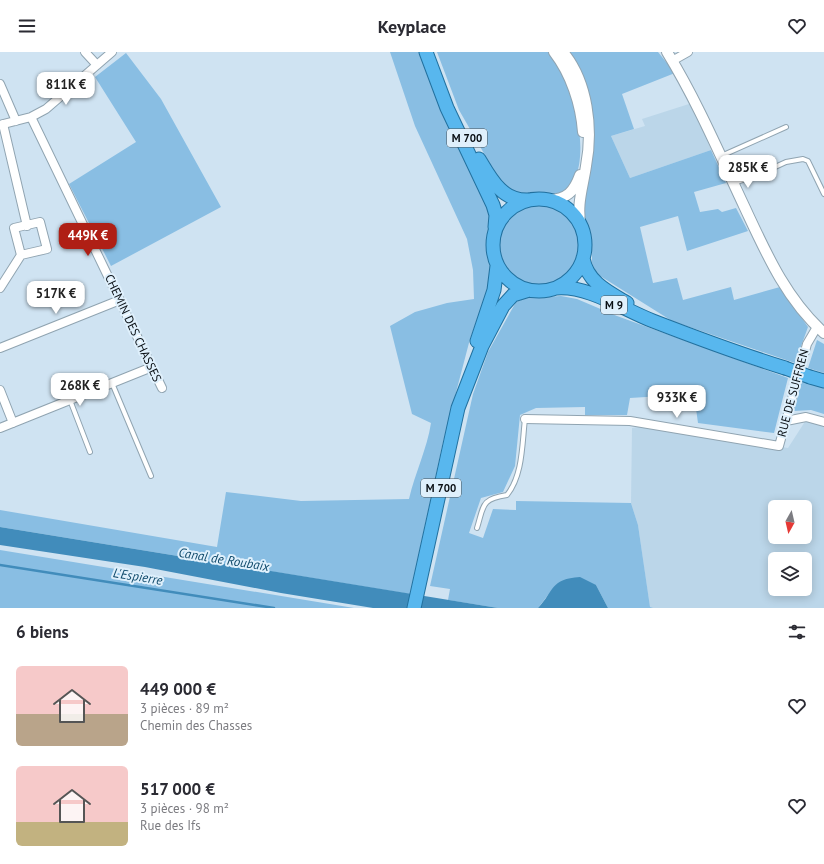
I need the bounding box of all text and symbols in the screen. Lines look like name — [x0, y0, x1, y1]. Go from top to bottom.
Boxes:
icon: menu — [16, 15, 38, 37]
text: Keyplace — [378, 15, 446, 38]
icon: heart — [786, 15, 808, 37]
pin: 811K € — [33, 72, 99, 106]
text: 811K € — [46, 76, 86, 93]
road number: M 700 — [447, 129, 487, 147]
pin: 285K € — [715, 155, 781, 189]
text: 285K € — [728, 159, 768, 176]
pin: 449K € — [55, 223, 121, 257]
text: 449K € — [68, 227, 108, 244]
street label: CHEMIN DES CHASSES — [102, 272, 165, 384]
pin: 517K € — [23, 281, 89, 315]
text: 517K € — [36, 285, 76, 302]
road number: M 9 — [601, 296, 627, 314]
street label: RUE DE SUFFREN — [774, 347, 811, 438]
pin: 268K € — [47, 373, 113, 407]
text: 268K € — [60, 377, 100, 394]
pin: 933K € — [644, 385, 710, 419]
text: 933K € — [657, 389, 697, 406]
road number: M 700 — [421, 479, 461, 497]
north arrow — [768, 500, 812, 544]
map controls — [768, 500, 812, 596]
water label: Canal de Roubaix — [177, 544, 271, 575]
button: layers — [768, 552, 812, 596]
water label: L'Espierre — [112, 564, 164, 589]
text: 6 biens — [16, 621, 69, 643]
icon: filters — [786, 621, 808, 643]
text: 449 000 € — [140, 678, 216, 700]
icon: home — [48, 682, 96, 730]
icon: heart — [786, 695, 808, 717]
text: 3 pièces · 89 m² — [140, 700, 229, 717]
text: Chemin des Chasses — [140, 717, 252, 734]
text: 517 000 € — [140, 778, 215, 800]
icon: home — [48, 782, 96, 830]
icon: heart — [786, 795, 808, 817]
text: 3 pièces · 98 m² — [140, 800, 229, 817]
text: Rue des Ifs — [140, 817, 201, 834]

